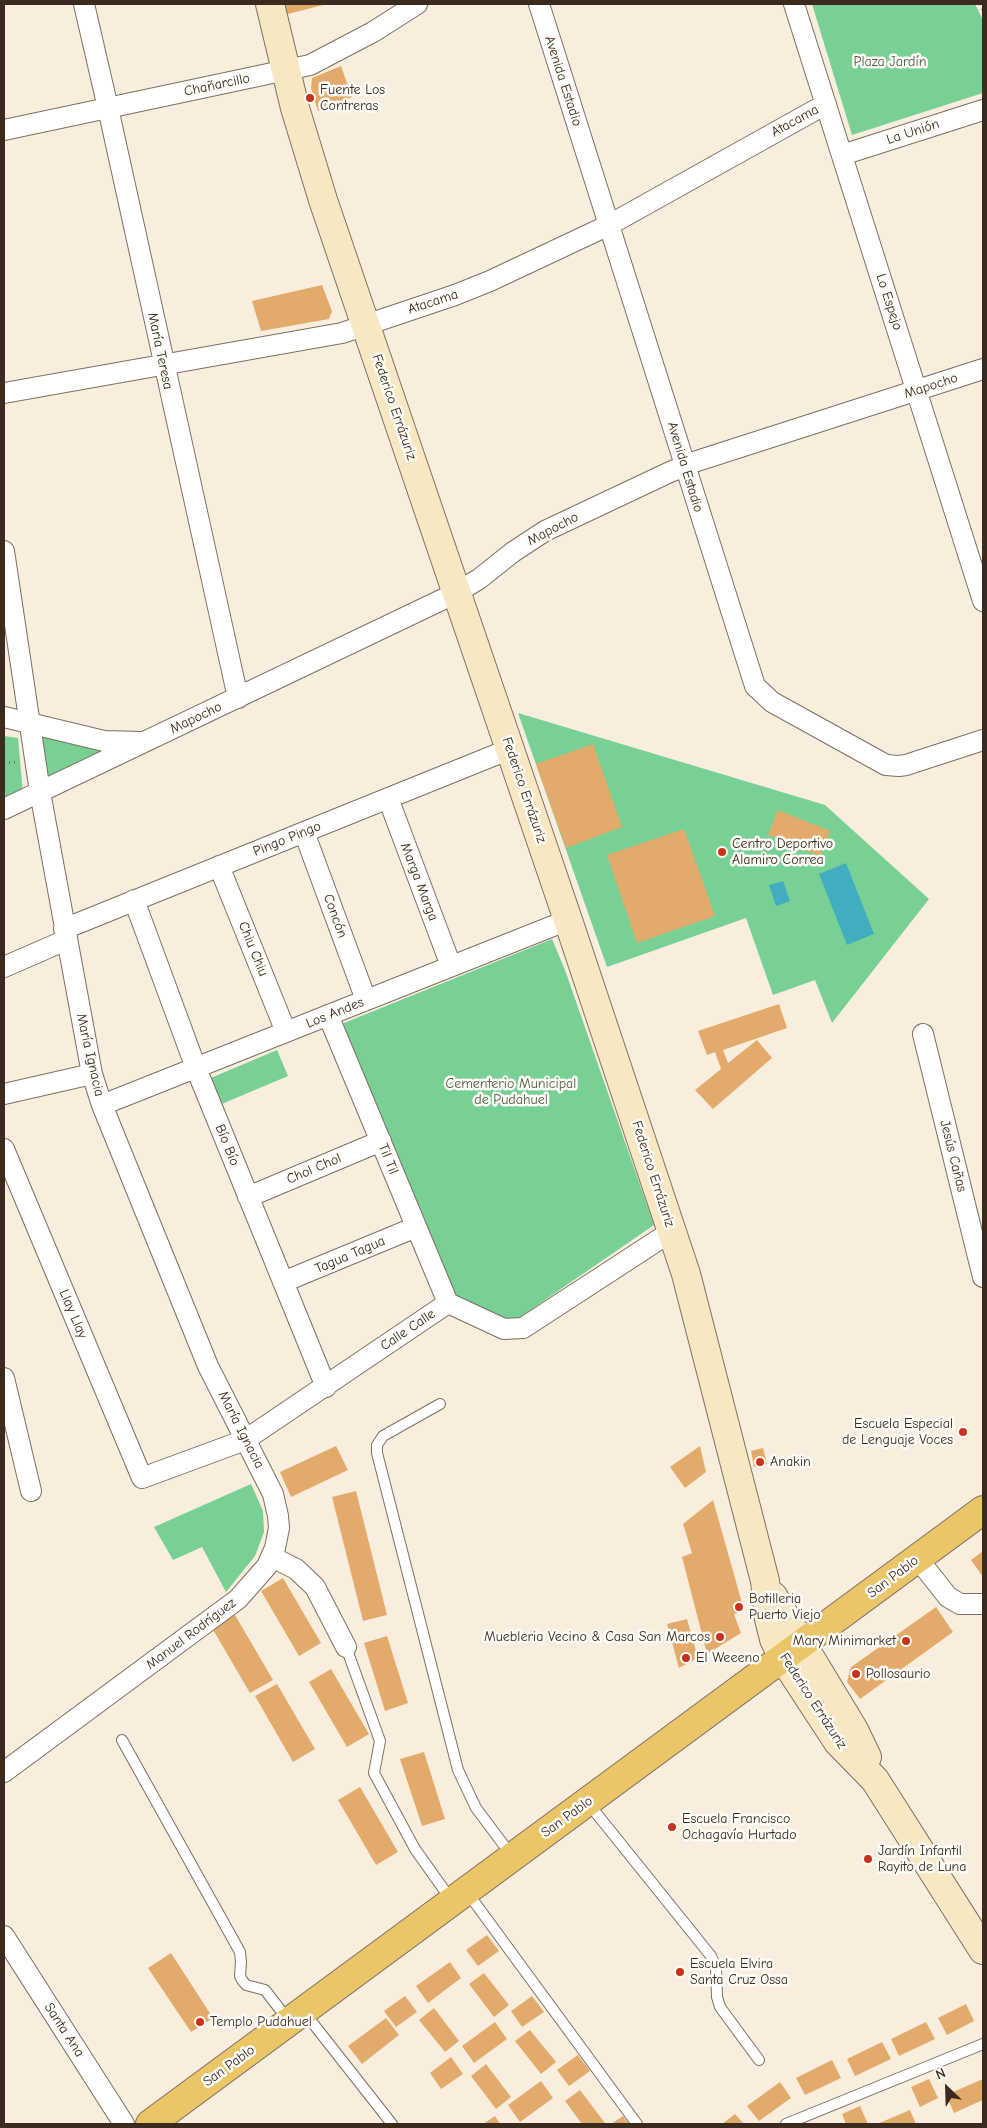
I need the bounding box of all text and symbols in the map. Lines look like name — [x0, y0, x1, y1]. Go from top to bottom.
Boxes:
street label: Avenida Estadio — [540, 34, 586, 128]
park label: Plaza Jardín — [854, 54, 926, 70]
street label: Chañarcillo — [183, 70, 251, 100]
place label: Fuente Los Contreras — [320, 82, 385, 114]
marker: Fuente Los Contreras — [304, 92, 316, 104]
street label: Atacama — [768, 101, 822, 141]
street label: La Unión — [885, 116, 941, 148]
street label: Lo Espejo — [872, 272, 906, 332]
street label: Atacama — [406, 286, 460, 318]
street label: María Teresa — [144, 311, 176, 391]
street label: Federico Errázuriz — [368, 352, 420, 462]
street label: Mapocho — [902, 369, 960, 403]
street label: Avenida Estadio — [663, 420, 707, 514]
street label: Mapocho — [525, 509, 581, 549]
street label: Mapocho — [167, 698, 225, 738]
street label: Federico Errázuriz — [498, 735, 550, 845]
street label: Pingo Pingo — [251, 818, 323, 860]
place label: Centro Deportivo Alamiro Correa — [732, 836, 833, 869]
street label: Marga Marga — [396, 841, 442, 923]
marker: Centro Deportivo Alamiro Correa — [716, 846, 728, 858]
street label: Concón — [319, 892, 351, 940]
street label: Chiu Chiu — [234, 919, 272, 979]
street label: Los Andes — [304, 994, 366, 1032]
street label: María Ignacia — [72, 1012, 108, 1098]
park label: Cementerio Municipal de Pudahuel — [446, 1076, 576, 1108]
street label: Jesús Cañas — [936, 1118, 970, 1194]
street label: Federico Errázuriz — [628, 1119, 678, 1229]
street label: Bío Bío — [211, 1122, 243, 1168]
street label: Til Til — [374, 1141, 402, 1177]
street label: Chol Chol — [284, 1150, 344, 1188]
street label: Tagua Tagua — [312, 1233, 388, 1277]
street label: Llay Llay — [55, 1287, 91, 1341]
street label: Calle Calle — [377, 1306, 439, 1354]
street label: María Ignacia — [214, 1388, 268, 1472]
place label: Escuela Especial de Lenguaje Voces — [842, 1416, 953, 1448]
marker: Escuela Especial de Lenguaje Voces — [957, 1426, 969, 1438]
place label: Anakin — [770, 1454, 811, 1470]
marker: Anakin — [754, 1456, 766, 1468]
street label: San Pablo — [864, 1552, 922, 1602]
place label: Botilleria Puerto Viejo — [749, 1591, 821, 1624]
street label: Manuel Rodríguez — [143, 1595, 239, 1673]
marker: Botilleria Puerto Viejo — [733, 1601, 745, 1613]
place label: Muebleria Vecino & Casa San Marcos — [484, 1629, 710, 1645]
marker: Muebleria Vecino & Casa San Marcos — [714, 1631, 726, 1643]
place label: Mary Minimarket — [793, 1633, 896, 1649]
marker: Mary Minimarket — [900, 1635, 912, 1647]
place label: El Weeeno — [696, 1650, 760, 1666]
street label: Federico Errázuriz — [776, 1650, 850, 1752]
marker: El Weeeno — [680, 1652, 692, 1664]
place label: Pollosaurio — [866, 1666, 930, 1682]
marker: Pollosaurio — [850, 1668, 862, 1680]
street label: San Pablo — [538, 1793, 596, 1841]
place label: Escuela Francisco Ochagavía Hurtado — [682, 1811, 797, 1844]
marker: Escuela Francisco Ochagavía Hurtado — [666, 1821, 678, 1833]
place label: Jardín Infantil Rayito de Luna — [878, 1843, 967, 1875]
marker: Jardín Infantil Rayito de Luna — [862, 1853, 874, 1865]
place label: Escuela Elvira Santa Cruz Ossa — [690, 1956, 788, 1988]
marker: Escuela Elvira Santa Cruz Ossa — [674, 1966, 686, 1978]
street label: Santa Ana — [40, 2000, 88, 2060]
place label: Templo Pudahuel — [210, 2014, 312, 2030]
marker: Templo Pudahuel — [194, 2016, 206, 2028]
street label: San Pablo — [200, 2042, 258, 2090]
north arrow — [922, 2063, 972, 2113]
text: N — [933, 2064, 948, 2083]

